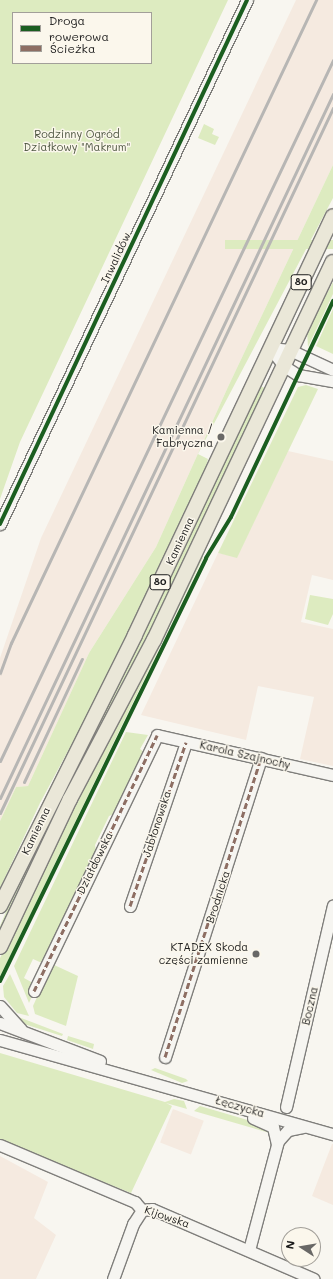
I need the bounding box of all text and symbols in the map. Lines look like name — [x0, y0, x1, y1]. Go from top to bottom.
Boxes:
legend — [12, 12, 152, 64]
text: Droga rowerowa — [49, 12, 109, 44]
text: Ścieżka — [50, 40, 95, 56]
park label: Rodzinny Ogród Działkowy "Makrum" — [23, 128, 131, 154]
street label: Inwalidów — [99, 231, 133, 285]
road number: 80 — [290, 274, 312, 290]
place label: Kamienna / Fabryczna — [152, 424, 213, 450]
marker: Kamienna / Fabryczna — [216, 432, 226, 442]
street label: Kamienna — [163, 515, 197, 567]
road number: 80 — [149, 574, 171, 590]
street label: Karola Szajnochy — [198, 738, 292, 772]
street label: Jabłonowska — [140, 789, 174, 859]
street label: Kamienna — [19, 805, 53, 857]
street label: Działdowska — [74, 830, 116, 896]
street label: Brodnicka — [203, 869, 233, 925]
place label: KTADEX Skoda części zamienne — [159, 941, 248, 967]
marker: KTADEX Skoda części zamienne — [251, 949, 261, 959]
street label: Boczna — [299, 986, 321, 1026]
street label: Łęczycka — [214, 1094, 266, 1120]
street label: Kijowska — [143, 1203, 191, 1231]
north arrow — [281, 1227, 321, 1267]
text: N — [282, 1239, 298, 1250]

